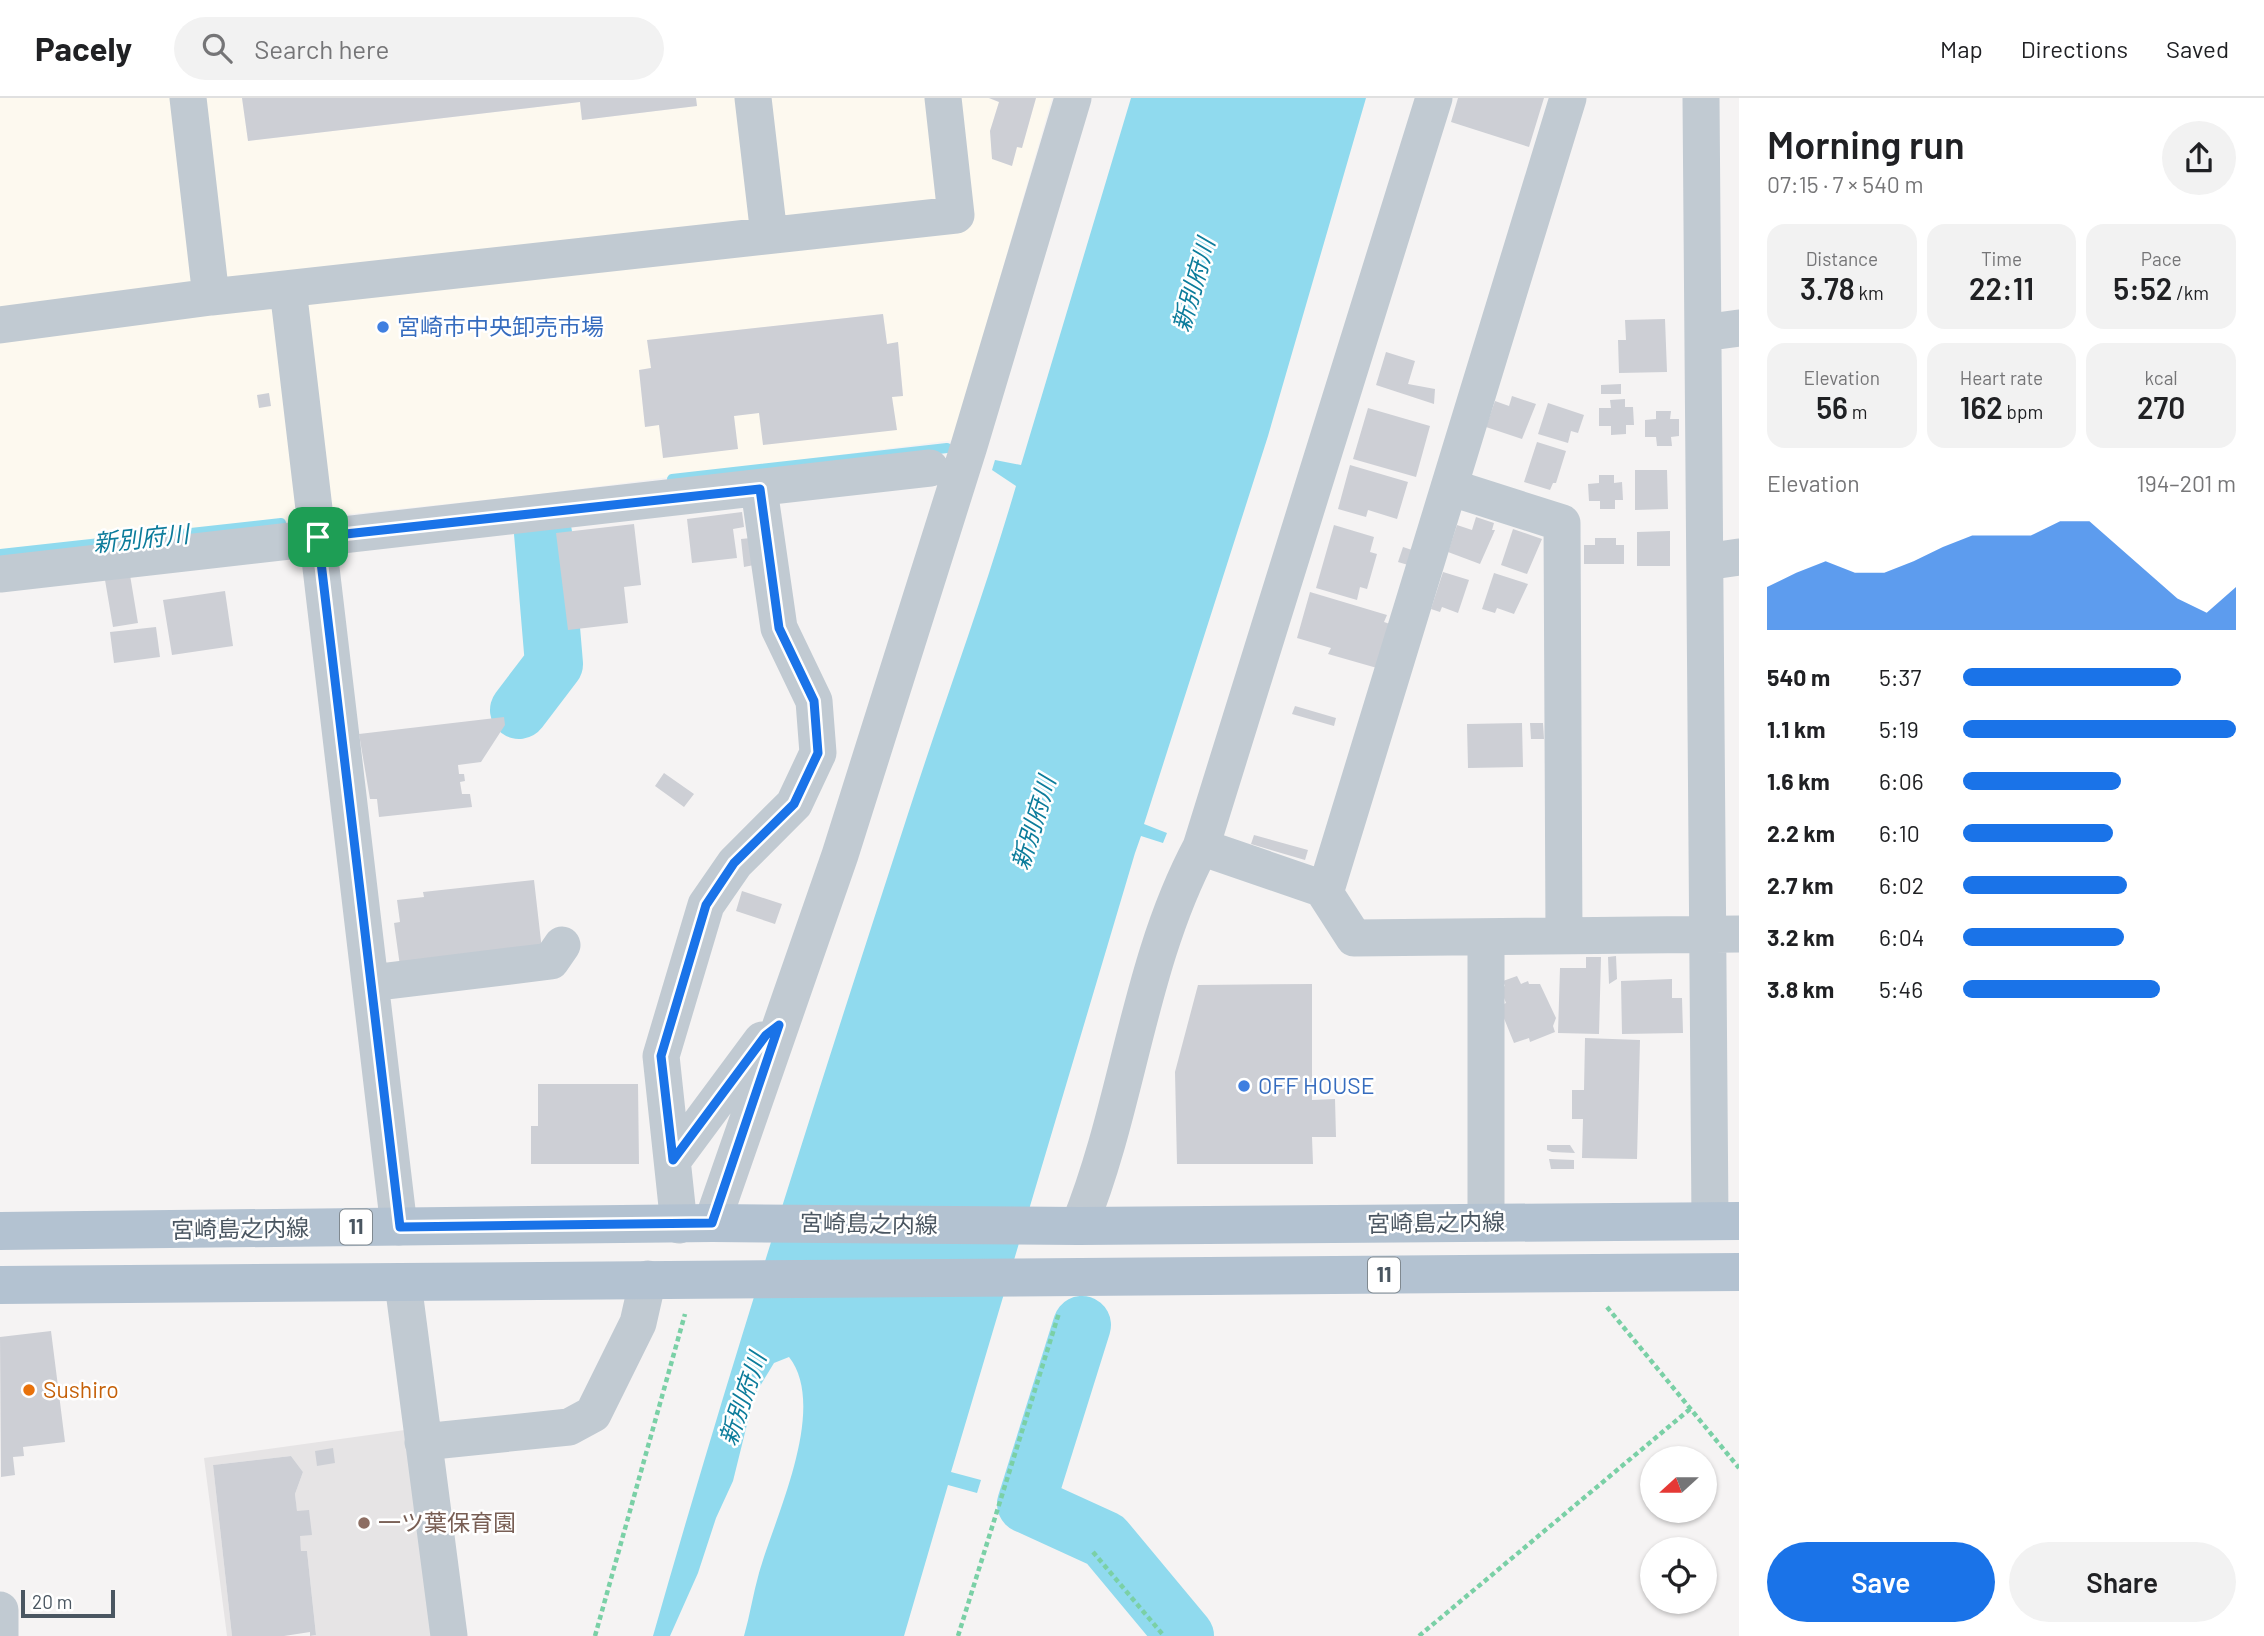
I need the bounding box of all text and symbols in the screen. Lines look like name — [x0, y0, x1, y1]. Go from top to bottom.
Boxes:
search box — [174, 17, 664, 80]
text: Pacely — [35, 28, 132, 68]
icon: search — [198, 29, 236, 67]
text: Search here — [254, 33, 389, 64]
text: Map — [1940, 34, 1983, 63]
text: Directions — [2021, 34, 2128, 63]
text: Saved — [2166, 34, 2229, 63]
text: Morning run — [1767, 121, 1965, 167]
button: share — [2162, 121, 2236, 195]
text: 07:15 · 7 × 540 m — [1767, 170, 1923, 198]
water label: 新別府川 — [1165, 232, 1221, 335]
text: Distance — [1806, 247, 1878, 270]
text: Time — [1981, 247, 2022, 270]
text: Pace — [2141, 247, 2182, 270]
text: 3.78 — [1800, 270, 1855, 306]
text: 22:11 — [1969, 270, 2034, 306]
text: 5:52 — [2113, 270, 2172, 306]
text: km — [1855, 281, 1884, 304]
text: /km — [2172, 281, 2209, 304]
place label: 宮崎市中央卸売市場 — [397, 312, 604, 340]
marker: 宮崎市中央卸売市場 — [375, 319, 391, 335]
text: Elevation — [1804, 366, 1880, 389]
text: Heart rate — [1960, 366, 2043, 389]
text: kcal — [2145, 366, 2178, 389]
text: 56 — [1816, 389, 1848, 425]
text: 162 — [1960, 389, 2003, 425]
text: 270 — [2137, 389, 2185, 425]
text: m — [1848, 400, 1867, 423]
text: bpm — [2003, 400, 2043, 423]
text: Elevation — [1767, 469, 1860, 497]
text: 194–201 m — [2137, 469, 2236, 497]
pin — [288, 507, 348, 567]
water label: 新別府川 — [92, 518, 193, 557]
icon: arrive — [299, 518, 337, 556]
text: 540 m — [1767, 663, 1830, 691]
text: 5:37 — [1879, 663, 1921, 691]
text: 1.1 km — [1767, 715, 1826, 743]
text: 5:19 — [1879, 715, 1919, 743]
text: 1.6 km — [1767, 767, 1830, 795]
text: 6:06 — [1879, 767, 1923, 795]
water label: 新別府川 — [1005, 770, 1061, 873]
text: 2.2 km — [1767, 819, 1835, 847]
text: 6:10 — [1879, 819, 1920, 847]
text: 2.7 km — [1767, 871, 1834, 899]
text: 6:02 — [1879, 871, 1924, 899]
text: 3.2 km — [1767, 923, 1835, 951]
text: 6:04 — [1879, 923, 1924, 951]
text: 3.8 km — [1767, 975, 1834, 1003]
text: 5:46 — [1879, 975, 1923, 1003]
place label: OFF HOUSE — [1258, 1071, 1375, 1099]
marker: OFF HOUSE — [1236, 1078, 1252, 1094]
street label: 宮崎島之内線 — [1367, 1207, 1505, 1237]
street label: 宮崎島之内線 — [800, 1208, 938, 1238]
road number: 11 — [340, 1210, 372, 1244]
street label: 宮崎島之内線 — [171, 1213, 309, 1243]
road number: 11 — [1368, 1258, 1400, 1292]
water label: 新別府川 — [712, 1346, 772, 1449]
place label: Sushiro — [43, 1375, 119, 1403]
marker: Sushiro — [21, 1382, 37, 1398]
north arrow — [1640, 1446, 1717, 1522]
map controls — [1640, 1446, 1717, 1614]
place label: 一ツ葉保育園 — [378, 1508, 516, 1536]
marker: 一ツ葉保育園 — [356, 1515, 372, 1531]
button: locate — [1640, 1537, 1717, 1614]
button: Save — [1767, 1542, 1995, 1622]
button: Share — [2009, 1542, 2236, 1622]
scale bar — [21, 1587, 116, 1619]
text: 20 m — [32, 1590, 72, 1613]

